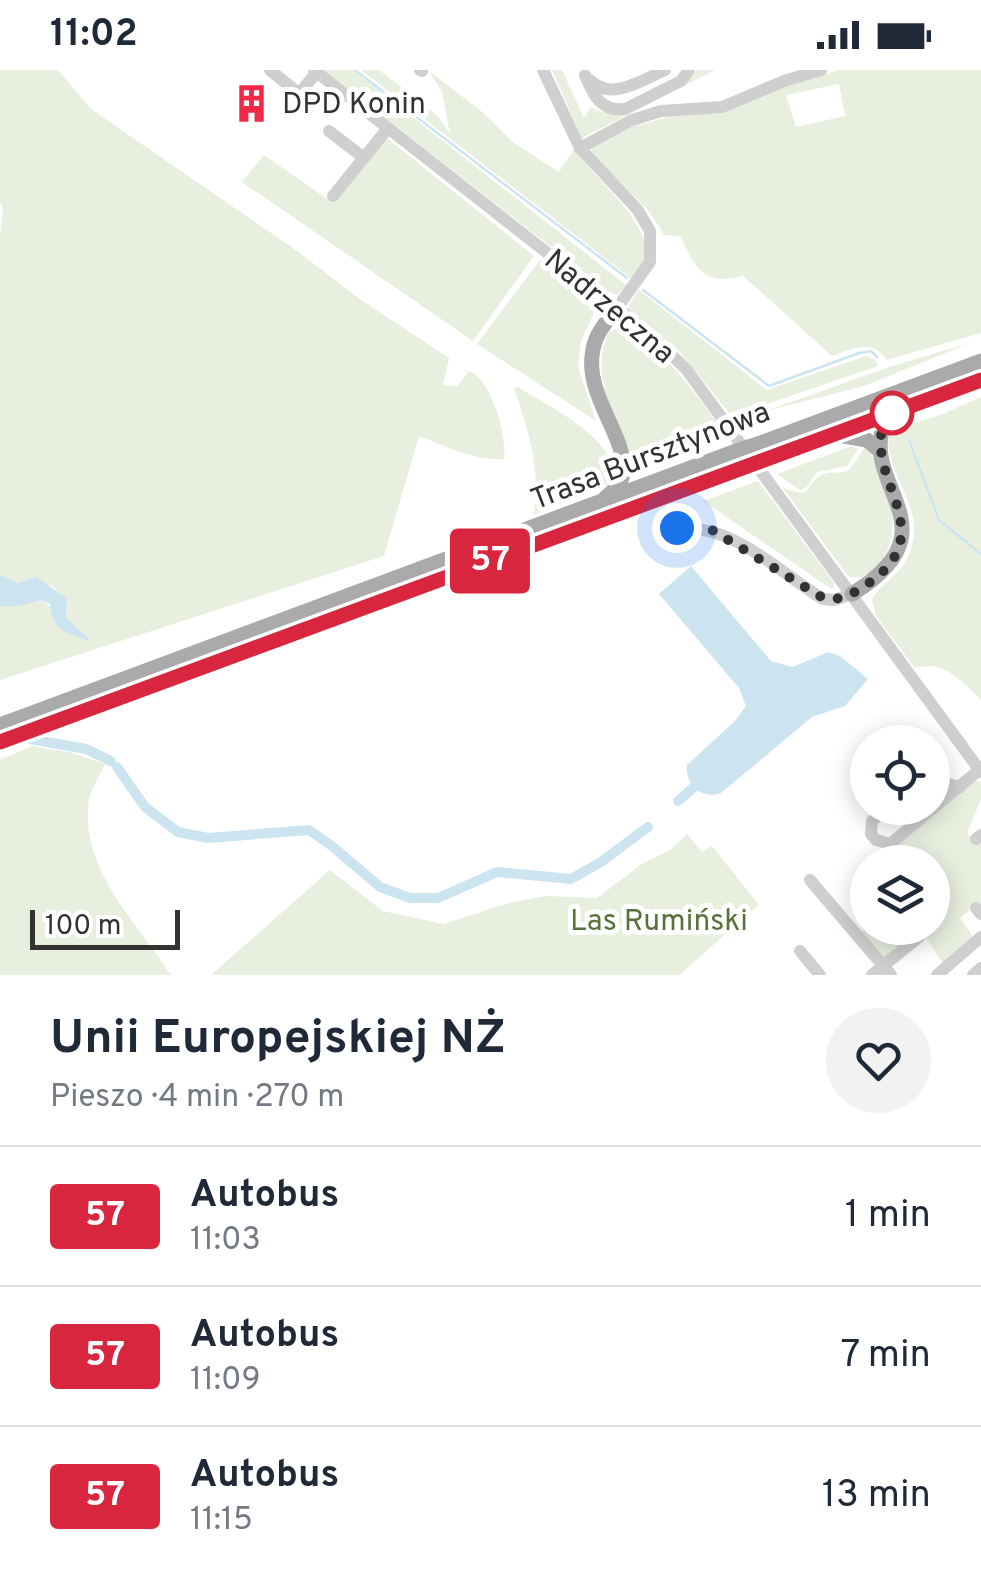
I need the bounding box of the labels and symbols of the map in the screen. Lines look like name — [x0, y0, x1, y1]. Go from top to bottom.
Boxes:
building icon: DPD Konin — [231, 82, 273, 124]
place label: DPD Konin — [282, 87, 426, 124]
street label: Nadrzeczna — [536, 243, 681, 373]
unlabelled marker — [871, 392, 913, 434]
street label: Trasa Bursztynowa — [526, 395, 776, 520]
your location — [652, 503, 702, 553]
line badge: 57 — [445, 528, 535, 594]
park label: Las Rumiński — [570, 904, 748, 941]
scale bar — [30, 905, 180, 950]

